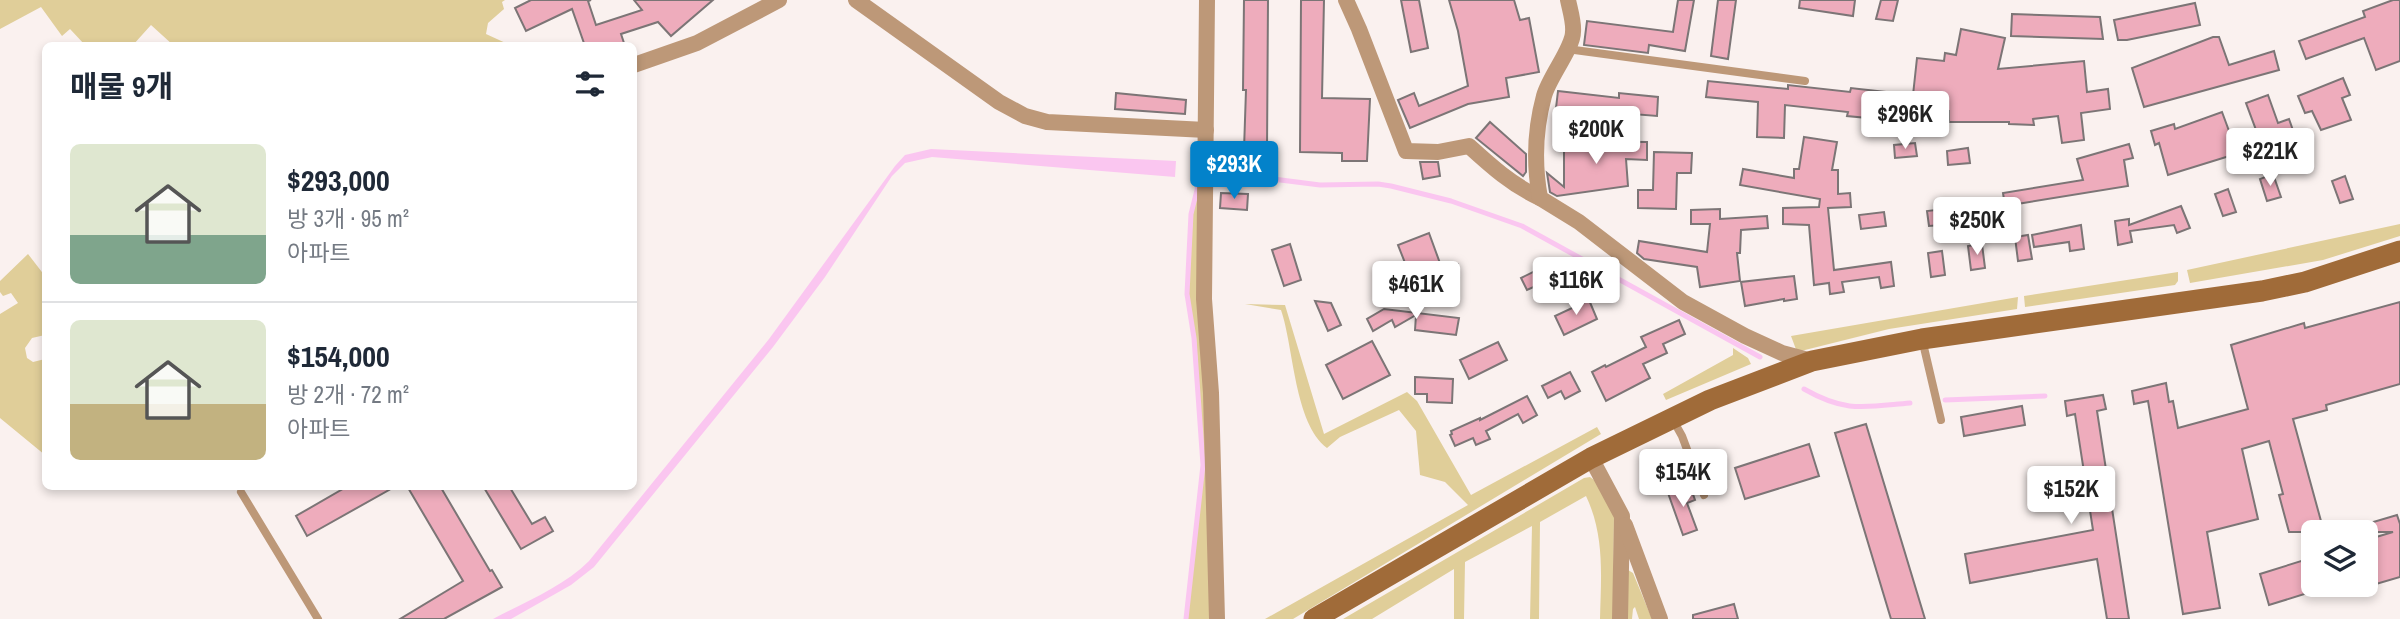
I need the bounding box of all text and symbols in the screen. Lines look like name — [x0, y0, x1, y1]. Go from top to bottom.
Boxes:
icon: filters — [571, 65, 609, 103]
text: 매물 9개 — [70, 66, 173, 106]
pin: $296K — [1856, 92, 1954, 151]
text: $296K — [1877, 98, 1933, 129]
pin: $200K — [1547, 106, 1645, 166]
text: $200K — [1568, 113, 1624, 144]
pin: $221K — [2221, 128, 2319, 188]
text: $221K — [2242, 135, 2298, 166]
pin: $293K — [1185, 142, 1283, 201]
text: $293K — [1206, 148, 1262, 179]
text: $293,000 — [287, 160, 390, 200]
icon: home — [126, 172, 210, 256]
pin: $250K — [1928, 198, 2026, 257]
text: 방 3개 · 95 m² — [287, 203, 409, 234]
text: $250K — [1949, 204, 2005, 235]
text: 아파트 — [287, 237, 350, 268]
pin: $116K — [1527, 258, 1625, 317]
pin: $461K — [1367, 262, 1465, 321]
text: $116K — [1549, 264, 1603, 295]
text: $461K — [1388, 268, 1444, 299]
text: $154,000 — [287, 336, 390, 376]
icon: home — [126, 348, 210, 432]
text: 방 2개 · 72 m² — [287, 379, 409, 410]
text: 아파트 — [287, 413, 350, 444]
pin: $154K — [1634, 449, 1732, 509]
text: $154K — [1655, 456, 1711, 487]
pin: $152K — [2022, 466, 2120, 526]
text: $152K — [2043, 473, 2099, 504]
map controls — [2301, 520, 2378, 597]
button: layers — [2301, 520, 2378, 597]

